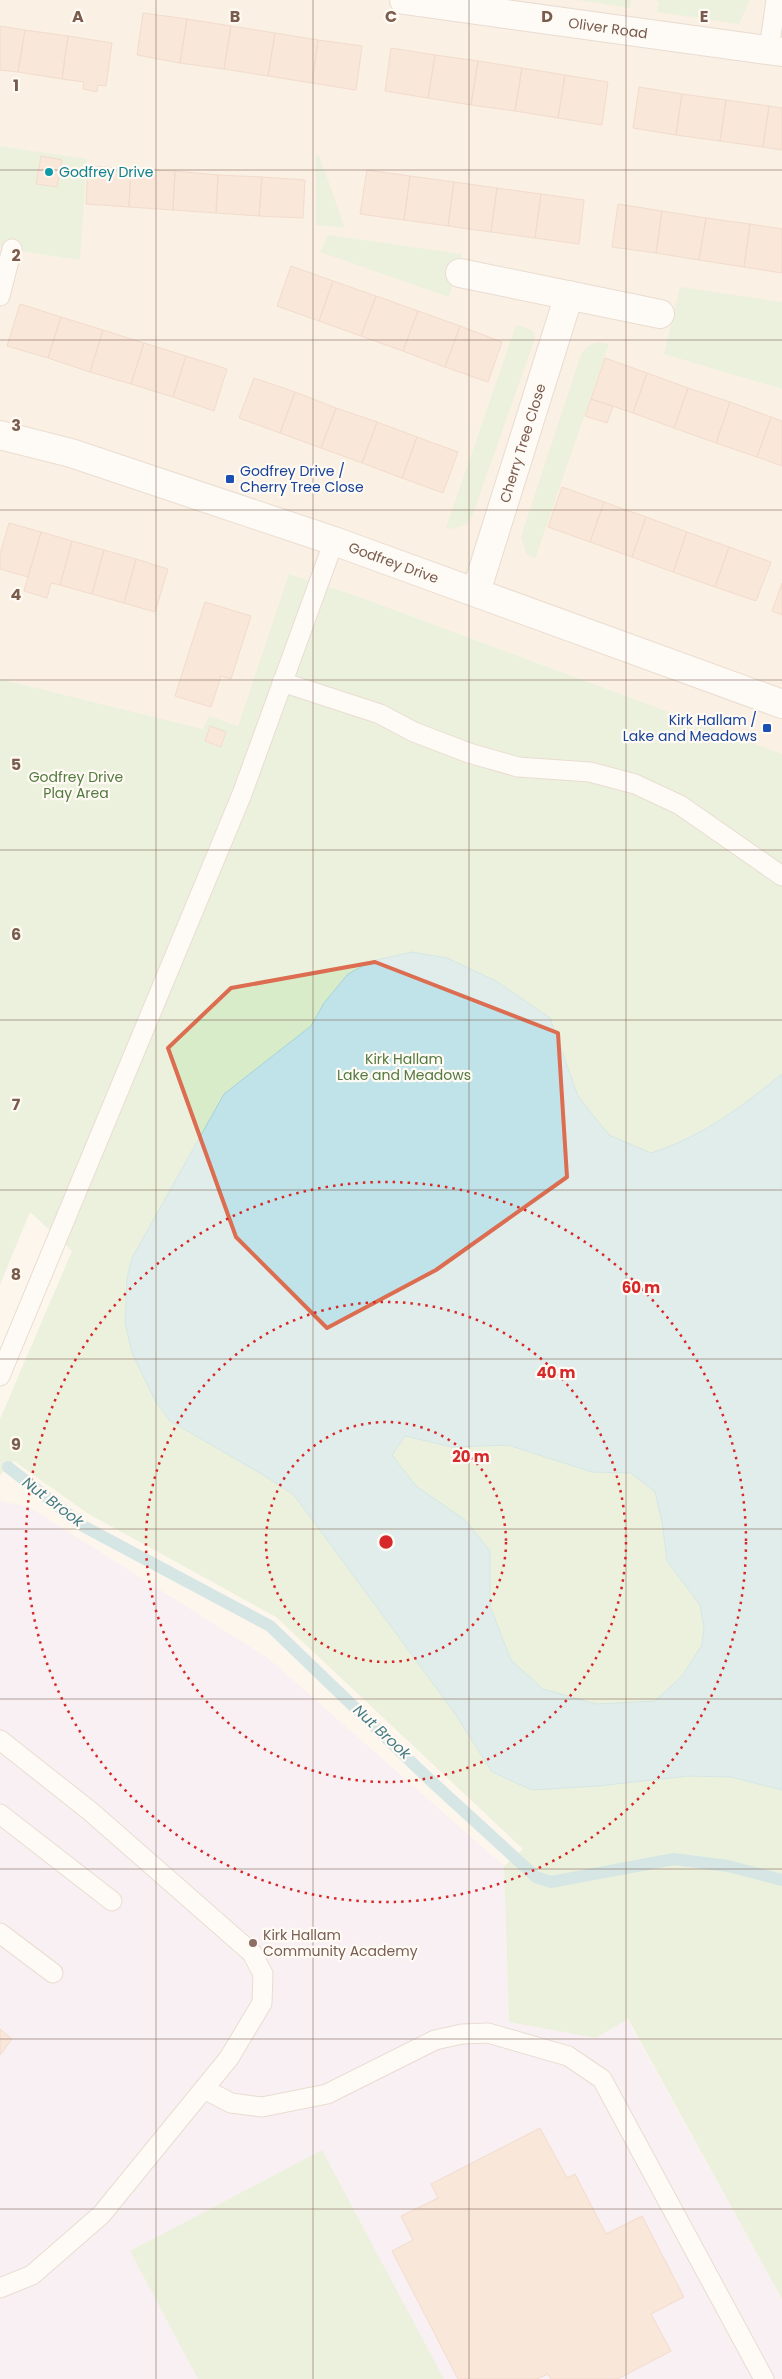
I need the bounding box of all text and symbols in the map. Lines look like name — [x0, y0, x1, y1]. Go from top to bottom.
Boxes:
text: A — [72, 5, 84, 28]
text: B — [230, 5, 240, 28]
text: C — [385, 5, 397, 28]
text: D — [541, 5, 553, 28]
text: E — [700, 5, 708, 28]
street label: Oliver Road — [567, 13, 649, 43]
text: 1 — [13, 74, 19, 97]
place label: Godfrey Drive — [59, 162, 154, 182]
marker: Godfrey Drive — [43, 166, 55, 178]
text: 2 — [11, 244, 21, 267]
street label: Cherry Tree Close — [495, 381, 551, 505]
text: 3 — [11, 414, 21, 437]
place label: Godfrey Drive / Cherry Tree Close — [240, 461, 364, 497]
marker: Godfrey Drive / Cherry Tree Close — [224, 473, 236, 485]
street label: Godfrey Drive — [346, 537, 442, 588]
text: 4 — [11, 583, 22, 606]
place label: Kirk Hallam / Lake and Meadows — [623, 710, 757, 746]
marker: Kirk Hallam / Lake and Meadows — [761, 722, 773, 734]
text: 5 — [11, 753, 21, 776]
park label: Godfrey Drive Play Area — [29, 767, 124, 803]
text: 6 — [11, 923, 21, 946]
park label: Kirk Hallam Lake and Meadows — [337, 1049, 471, 1085]
text: 7 — [12, 1093, 21, 1116]
text: 8 — [11, 1263, 21, 1286]
text: 60 m — [622, 1277, 660, 1298]
text: 40 m — [536, 1362, 576, 1383]
text: 9 — [11, 1433, 21, 1456]
text: 20 m — [452, 1446, 490, 1467]
water label: Nut Brook — [18, 1472, 89, 1532]
centre of rings — [377, 1533, 395, 1551]
water label: Nut Brook — [349, 1699, 417, 1765]
place label: Kirk Hallam Community Academy — [263, 1925, 418, 1961]
marker: Kirk Hallam Community Academy — [247, 1937, 259, 1949]

